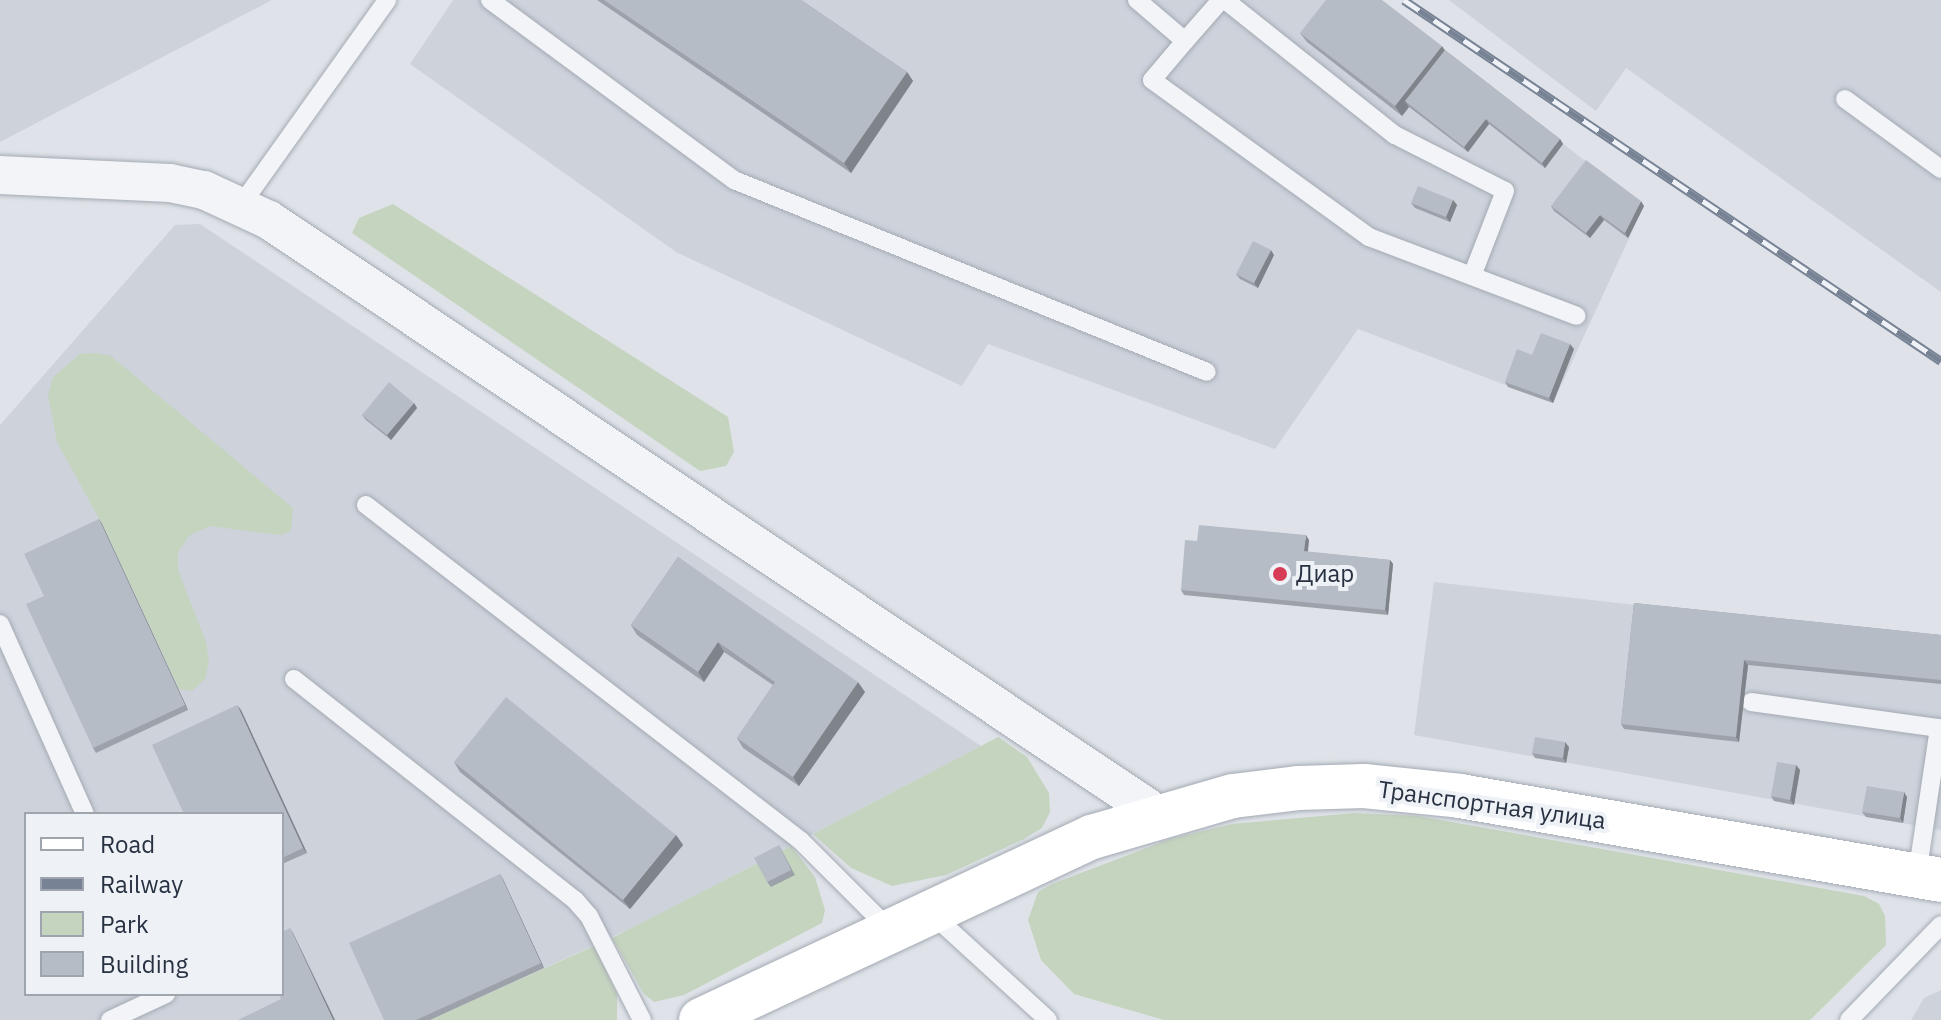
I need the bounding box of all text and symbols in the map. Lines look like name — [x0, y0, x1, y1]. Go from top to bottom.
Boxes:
place label: Диар — [1296, 560, 1354, 588]
marker: Диар — [1271, 565, 1289, 583]
street label: Транспортная улица — [1376, 775, 1608, 835]
legend — [24, 812, 284, 996]
text: Road — [100, 828, 155, 860]
text: Railway — [100, 868, 183, 900]
text: Park — [100, 908, 149, 940]
text: Building — [100, 948, 188, 980]

